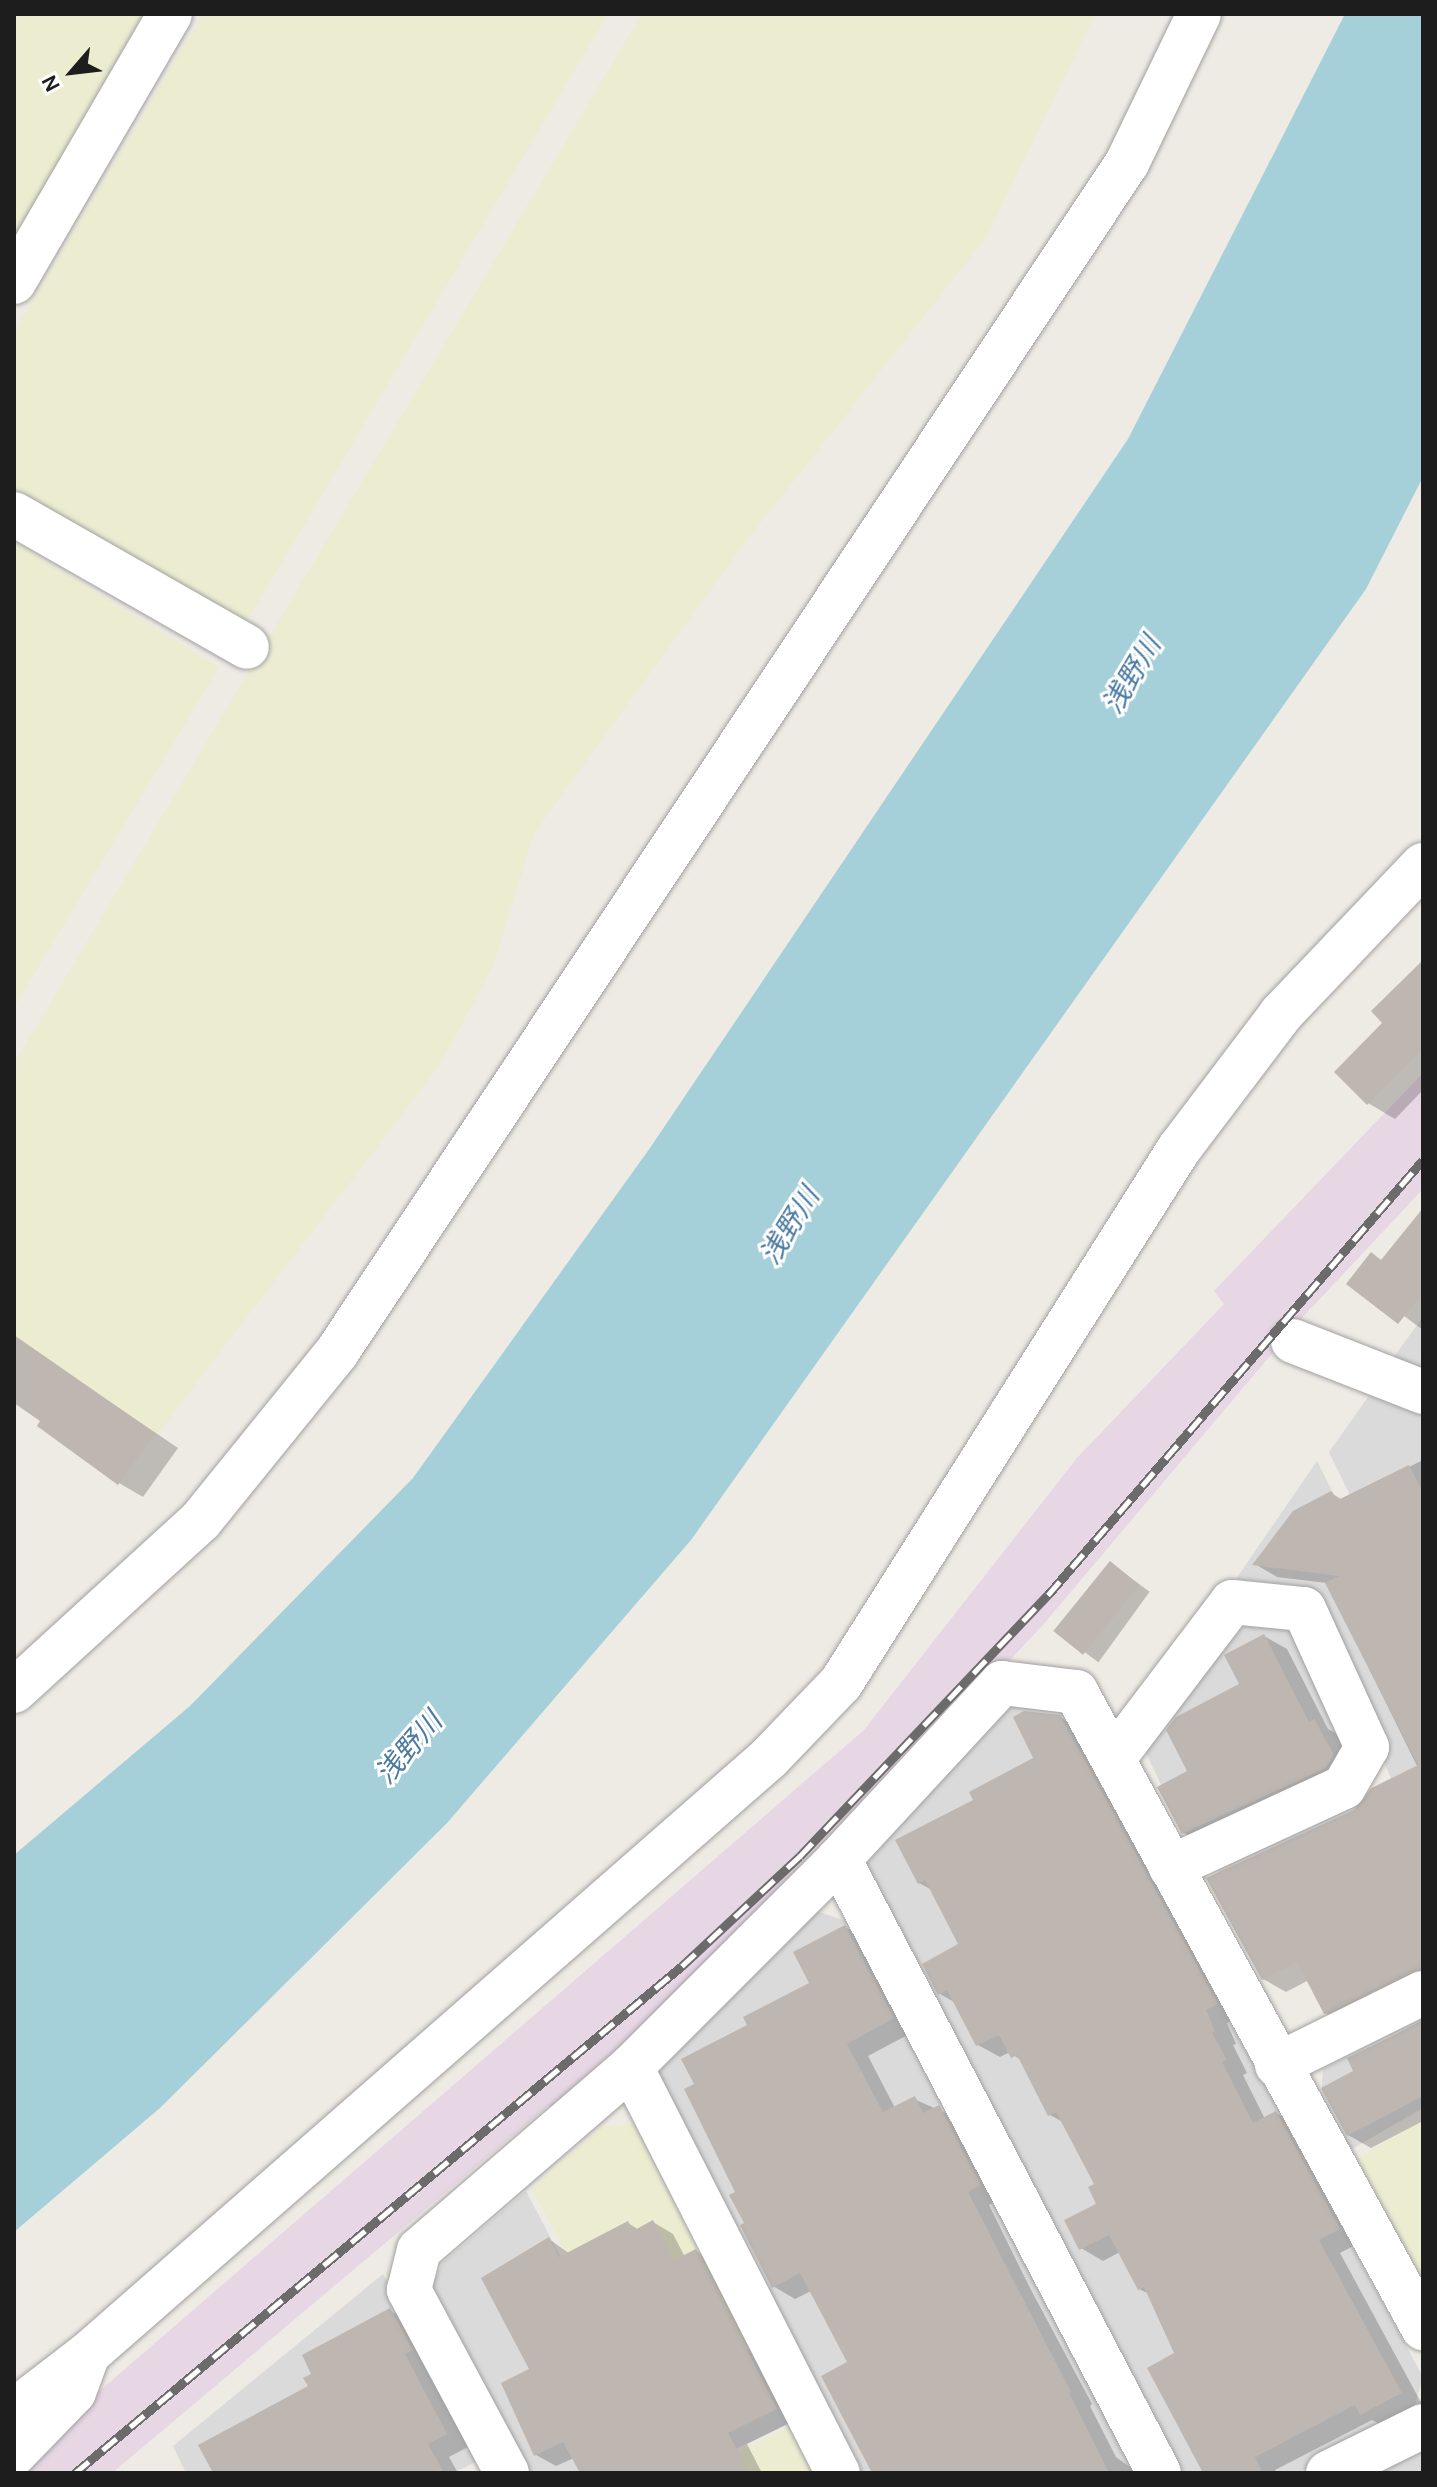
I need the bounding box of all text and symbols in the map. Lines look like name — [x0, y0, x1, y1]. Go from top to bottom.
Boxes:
north arrow — [32, 32, 112, 112]
text: N — [36, 70, 66, 96]
water label: 浅野川 — [1096, 630, 1168, 720]
water label: 浅野川 — [753, 1181, 827, 1271]
water label: 浅野川 — [369, 1705, 449, 1791]

